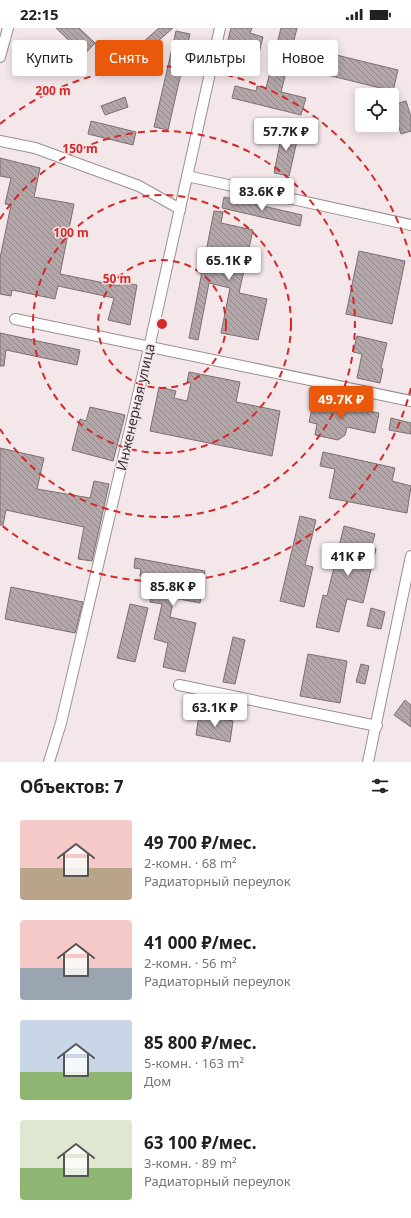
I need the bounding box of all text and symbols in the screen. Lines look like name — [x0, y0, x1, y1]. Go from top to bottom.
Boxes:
text: 22:15 — [20, 4, 59, 24]
chip: Купить — [12, 40, 87, 76]
chip: Снять — [95, 40, 163, 76]
chip: Фильтры — [171, 40, 260, 76]
chip: Новое — [268, 40, 338, 76]
text: 200 m — [35, 82, 71, 99]
map controls — [355, 88, 399, 132]
button: locate — [355, 88, 399, 132]
pin: 57.7K ₽ — [249, 118, 323, 152]
text: 57.7K ₽ — [263, 122, 309, 140]
text: 150 m — [62, 140, 98, 157]
pin: 83.6K ₽ — [225, 178, 299, 212]
text: 83.6K ₽ — [239, 182, 285, 200]
text: 100 m — [53, 224, 89, 241]
pin: 65.1K ₽ — [192, 247, 266, 281]
text: 65.1K ₽ — [206, 251, 252, 269]
text: 50 m — [103, 270, 131, 287]
centre of rings — [155, 317, 169, 331]
street label: Инженерная улица — [111, 342, 159, 472]
pin: 49.7K ₽ — [304, 386, 378, 420]
text: 49.7K ₽ — [318, 390, 364, 408]
pin: 41K ₽ — [320, 543, 376, 577]
text: 41K ₽ — [331, 547, 365, 565]
pin: 85.8K ₽ — [136, 573, 210, 607]
text: 85.8K ₽ — [150, 577, 196, 595]
pin: 63.1K ₽ — [178, 694, 252, 728]
text: 63.1K ₽ — [192, 698, 238, 716]
text: Объектов: 7 — [20, 775, 123, 798]
icon: filters — [369, 775, 391, 797]
text: 49 700 ₽/мес. — [144, 831, 257, 854]
icon: home — [52, 836, 100, 884]
text: 2-комн. · 68 m² — [144, 854, 237, 872]
text: Радиаторный переулок — [144, 872, 291, 890]
text: 41 000 ₽/мес. — [144, 931, 257, 954]
icon: home — [52, 936, 100, 984]
text: 2-комн. · 56 m² — [144, 954, 237, 972]
text: Радиаторный переулок — [144, 972, 291, 990]
text: 85 800 ₽/мес. — [144, 1031, 257, 1054]
icon: home — [52, 1036, 100, 1084]
text: 5-комн. · 163 m² — [144, 1054, 244, 1072]
text: Дом — [144, 1072, 171, 1090]
text: 63 100 ₽/мес. — [144, 1131, 257, 1154]
icon: home — [52, 1136, 100, 1184]
text: 3-комн. · 89 m² — [144, 1154, 237, 1172]
text: Радиаторный переулок — [144, 1172, 291, 1190]

